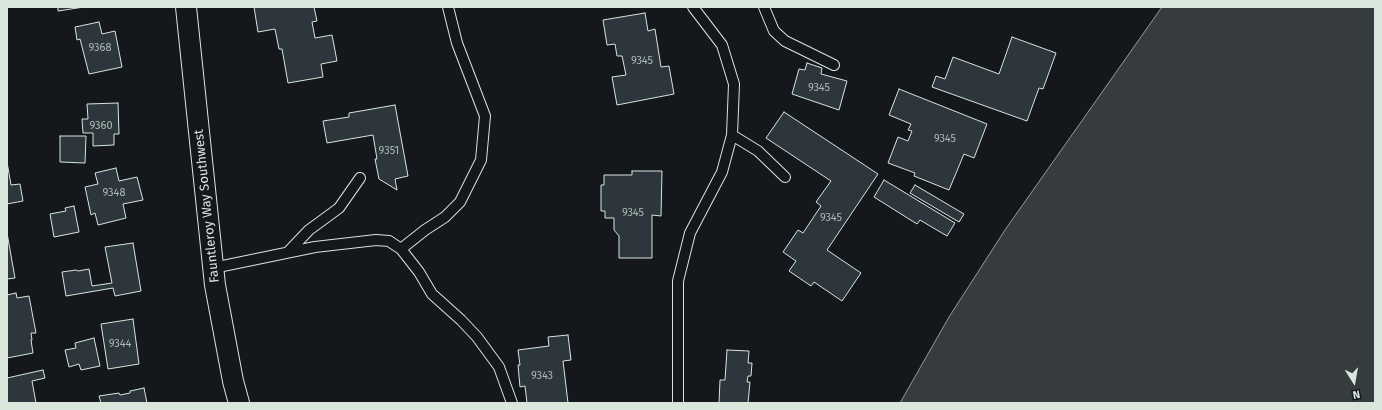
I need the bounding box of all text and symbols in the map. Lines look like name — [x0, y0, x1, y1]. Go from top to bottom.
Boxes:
house number: 9368 — [89, 41, 111, 55]
house number: 9345 — [631, 54, 653, 68]
house number: 9345 — [808, 81, 830, 95]
house number: 9360 — [89, 119, 113, 133]
street label: Fauntleroy Way Southwest — [191, 129, 223, 283]
house number: 9345 — [934, 132, 956, 146]
house number: 9351 — [379, 144, 399, 158]
house number: 9348 — [103, 186, 125, 200]
house number: 9345 — [622, 206, 644, 220]
house number: 9345 — [820, 211, 842, 225]
house number: 9344 — [109, 337, 131, 351]
north arrow — [1334, 362, 1374, 402]
house number: 9343 — [531, 369, 553, 383]
text: N — [1352, 387, 1361, 401]

